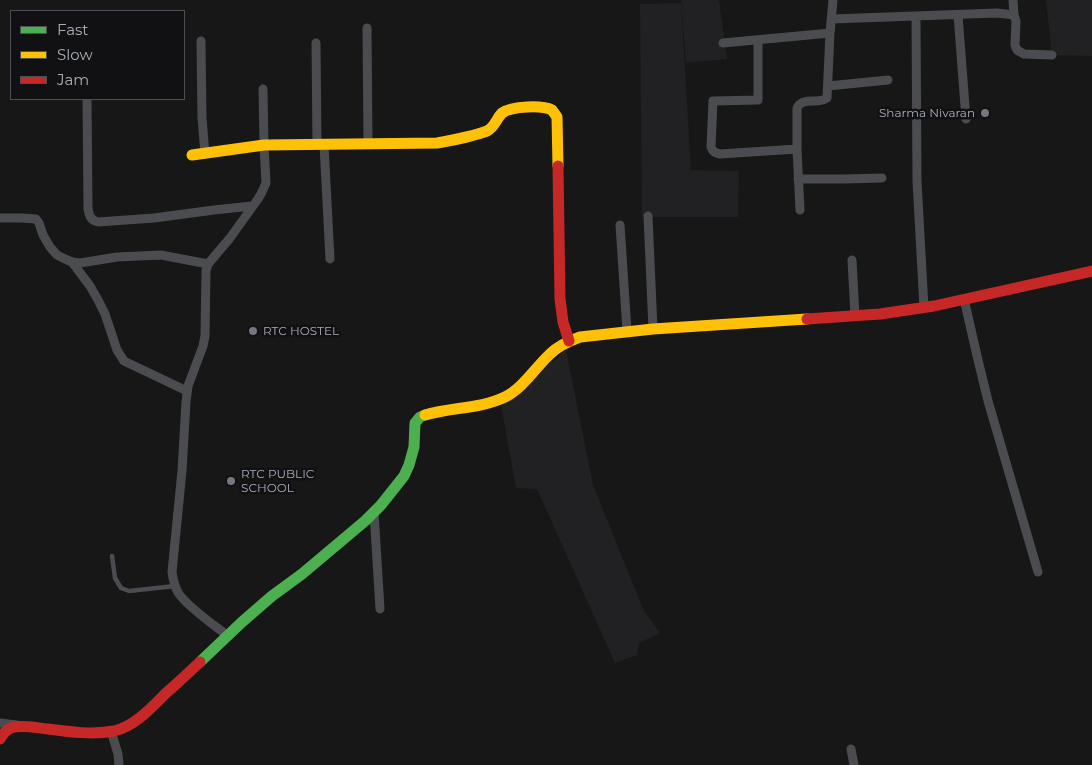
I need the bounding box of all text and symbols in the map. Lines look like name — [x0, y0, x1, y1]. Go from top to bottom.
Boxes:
legend — [10, 10, 185, 100]
text: Fast — [57, 20, 88, 39]
text: Slow — [57, 45, 93, 64]
text: Jam — [57, 70, 89, 89]
place label: Sharma Nivaran — [879, 106, 975, 120]
marker: Sharma Nivaran — [979, 107, 991, 119]
place label: RTC HOSTEL — [263, 324, 339, 338]
marker: RTC HOSTEL — [247, 325, 259, 337]
place label: RTC PUBLIC SCHOOL — [241, 467, 314, 495]
marker: RTC PUBLIC SCHOOL — [225, 475, 237, 487]

